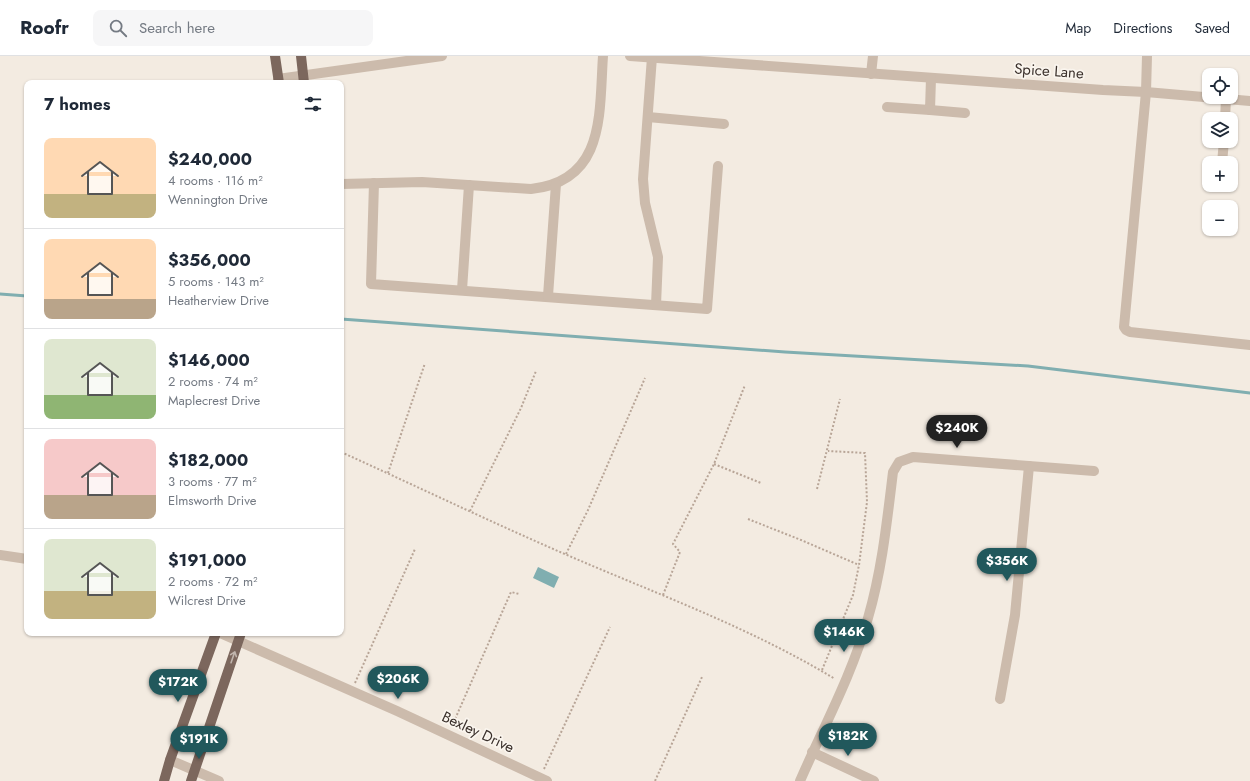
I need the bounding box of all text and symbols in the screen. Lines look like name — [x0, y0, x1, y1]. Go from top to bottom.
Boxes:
search box — [93, 10, 373, 46]
text: Roofr — [20, 14, 69, 41]
icon: search — [107, 17, 129, 39]
text: Search here — [139, 17, 215, 39]
text: Map — [1065, 18, 1091, 38]
text: Directions — [1113, 18, 1173, 38]
text: Saved — [1195, 18, 1230, 38]
street label: Spice Lane — [1013, 58, 1085, 84]
map controls — [1202, 68, 1238, 236]
button: locate — [1202, 68, 1238, 104]
text: 7 homes — [44, 92, 111, 116]
icon: filters — [302, 93, 324, 115]
button: layers — [1202, 112, 1238, 148]
text: $240,000 — [168, 147, 252, 171]
icon: home — [76, 154, 124, 202]
button: + — [1202, 156, 1238, 192]
text: 4 rooms · 116 m² — [168, 171, 263, 190]
text: Wennington Drive — [168, 190, 268, 209]
button: − — [1202, 200, 1238, 236]
text: $356,000 — [168, 248, 251, 272]
icon: home — [76, 255, 124, 303]
text: 5 rooms · 143 m² — [168, 272, 264, 291]
text: Heatherview Drive — [168, 291, 269, 310]
text: $146,000 — [168, 348, 250, 372]
icon: home — [76, 355, 124, 403]
text: 2 rooms · 74 m² — [168, 372, 258, 391]
text: Maplecrest Drive — [168, 391, 260, 410]
pin: $240K — [929, 415, 985, 449]
text: $240K — [935, 418, 979, 437]
text: $182,000 — [168, 448, 248, 472]
icon: home — [76, 455, 124, 503]
text: 3 rooms · 77 m² — [168, 472, 257, 491]
text: Elmsworth Drive — [168, 491, 256, 510]
text: $191,000 — [168, 548, 247, 572]
pin: $356K — [979, 548, 1035, 582]
text: $356K — [986, 551, 1028, 570]
icon: home — [76, 555, 124, 603]
text: 2 rooms · 72 m² — [168, 572, 258, 591]
text: Wilcrest Drive — [168, 591, 246, 610]
pin: $146K — [816, 619, 872, 653]
text: $146K — [823, 622, 865, 641]
one-way arrow — [229, 652, 237, 664]
pin: $206K — [370, 666, 426, 700]
pin: $172K — [150, 669, 206, 703]
text: $206K — [376, 669, 420, 688]
text: $172K — [158, 672, 198, 691]
street label: Bexley Drive — [438, 706, 518, 758]
pin: $182K — [820, 723, 876, 757]
pin: $191K — [171, 726, 227, 760]
text: $182K — [828, 726, 868, 745]
text: $191K — [179, 729, 219, 748]

